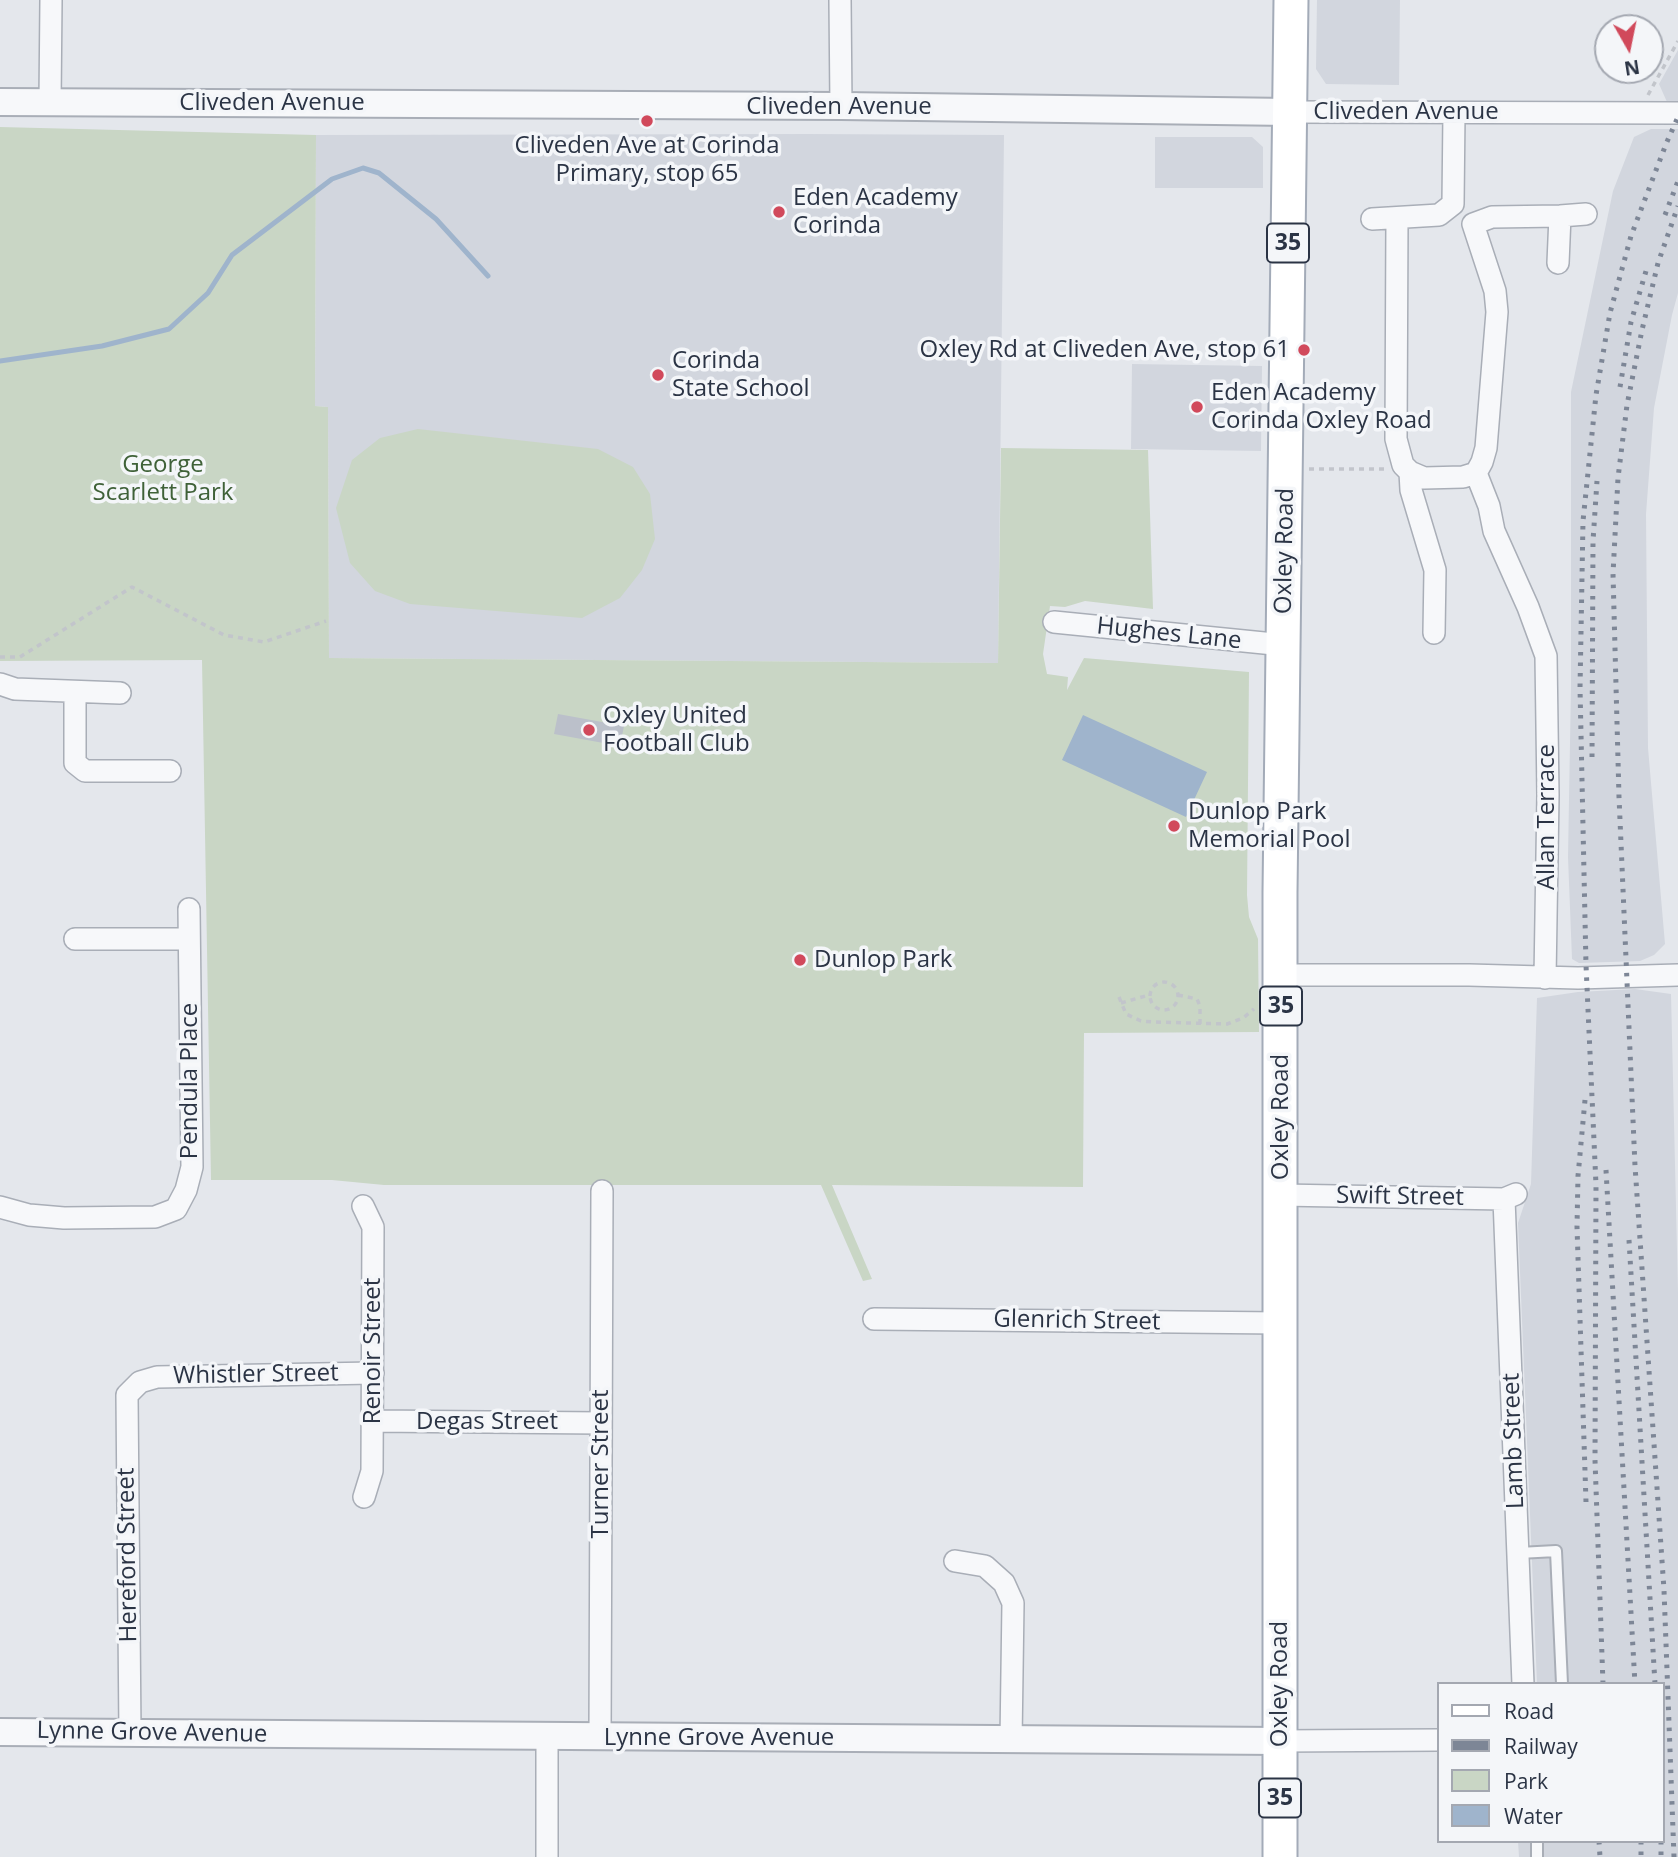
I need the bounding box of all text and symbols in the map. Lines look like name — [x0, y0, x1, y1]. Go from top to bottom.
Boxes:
north arrow — [1594, 14, 1664, 84]
text: N — [1622, 54, 1642, 82]
street label: Cliveden Avenue — [179, 89, 365, 117]
street label: Cliveden Avenue — [746, 93, 932, 121]
street label: Cliveden Avenue — [1313, 98, 1499, 126]
marker: Cliveden Ave at Corinda Primary, stop 65 — [639, 113, 655, 129]
place label: Cliveden Ave at Corinda Primary, stop 65 — [515, 132, 779, 188]
place label: Eden Academy Corinda — [793, 184, 958, 240]
marker: Eden Academy Corinda — [771, 204, 787, 220]
road number: 35 — [1267, 224, 1309, 262]
place label: Oxley Rd at Cliveden Ave, stop 61 — [919, 336, 1290, 364]
marker: Oxley Rd at Cliveden Ave, stop 61 — [1296, 342, 1312, 358]
place label: Corinda State School — [672, 347, 810, 403]
marker: Corinda State School — [650, 367, 666, 383]
place label: Eden Academy Corinda Oxley Road — [1211, 379, 1432, 435]
marker: Eden Academy Corinda Oxley Road — [1189, 399, 1205, 415]
park label: George Scarlett Park — [93, 451, 233, 507]
street label: Oxley Road — [1270, 488, 1300, 614]
street label: Hughes Lane — [1095, 612, 1243, 656]
place label: Oxley United Football Club — [603, 702, 750, 758]
marker: Oxley United Football Club — [581, 722, 597, 738]
street label: Allan Terrace — [1533, 744, 1561, 890]
place label: Dunlop Park Memorial Pool — [1188, 798, 1351, 854]
marker: Dunlop Park Memorial Pool — [1166, 818, 1182, 834]
place label: Dunlop Park — [814, 946, 952, 974]
marker: Dunlop Park — [792, 952, 808, 968]
road number: 35 — [1260, 987, 1302, 1026]
street label: Pendula Place — [176, 1003, 204, 1159]
street label: Oxley Road — [1267, 1054, 1295, 1180]
street label: Swift Street — [1336, 1181, 1464, 1213]
street label: Renoir Street — [359, 1278, 387, 1424]
street label: Glenrich Street — [993, 1305, 1161, 1337]
street label: Whistler Street — [173, 1359, 339, 1391]
street label: Lamb Street — [1497, 1373, 1531, 1509]
street label: Turner Street — [587, 1389, 615, 1539]
street label: Degas Street — [416, 1408, 558, 1436]
street label: Hereford Street — [112, 1467, 144, 1643]
street label: Oxley Road — [1266, 1621, 1294, 1747]
legend — [1436, 1682, 1664, 1843]
text: Road — [1504, 1697, 1554, 1725]
street label: Lynne Grove Avenue — [36, 1717, 268, 1749]
street label: Lynne Grove Avenue — [604, 1724, 834, 1752]
text: Railway — [1504, 1732, 1578, 1760]
text: Park — [1504, 1767, 1548, 1795]
road number: 35 — [1259, 1778, 1301, 1817]
text: Water — [1504, 1802, 1563, 1830]

